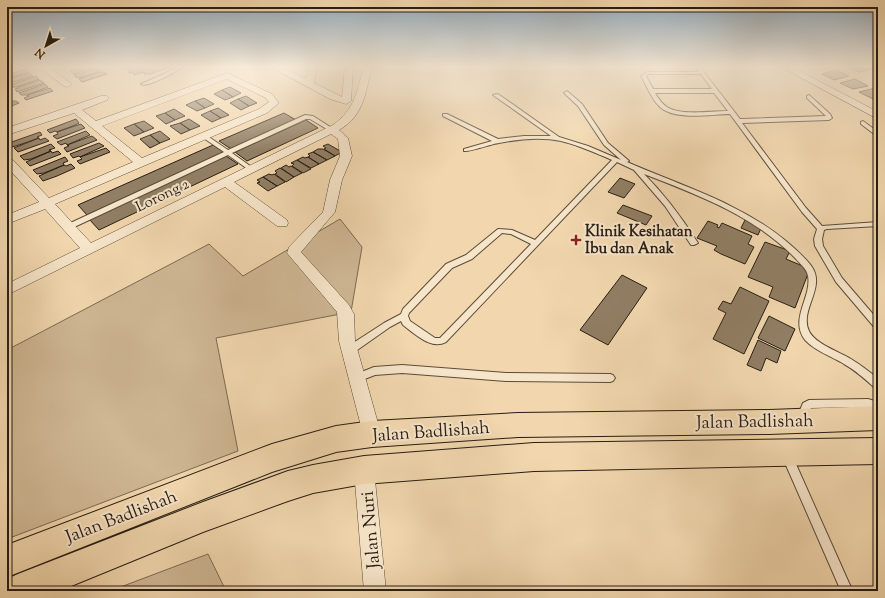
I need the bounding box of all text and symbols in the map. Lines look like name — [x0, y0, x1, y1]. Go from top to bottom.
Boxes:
north arrow — [26, 26, 66, 66]
text: N — [32, 44, 50, 63]
street label: Lorong 2 — [132, 174, 193, 218]
place label: Klinik Kesihatan Ibu dan Anak — [585, 222, 693, 260]
marker: Klinik Kesihatan Ibu dan Anak — [570, 234, 582, 246]
street label: Jalan Badlishah — [695, 409, 814, 437]
street label: Jalan Badlishah — [371, 416, 491, 450]
street label: Jalan Badlishah — [61, 485, 182, 551]
street label: Jalan Nuri — [356, 490, 388, 571]

